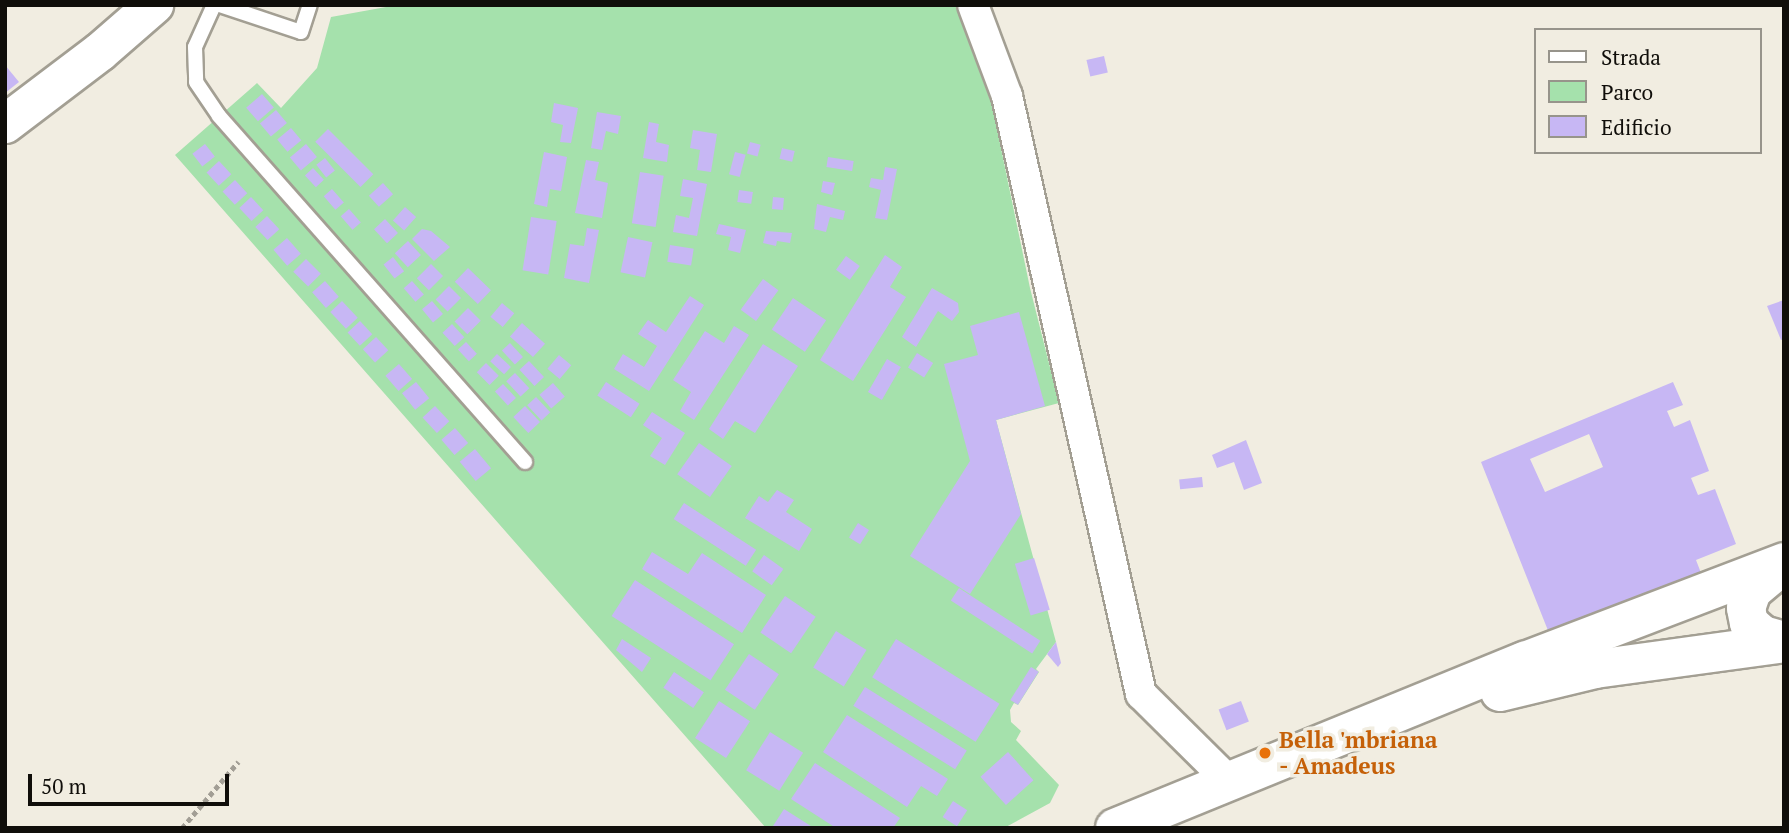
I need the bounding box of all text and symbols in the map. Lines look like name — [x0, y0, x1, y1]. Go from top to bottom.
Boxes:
legend — [1534, 28, 1761, 154]
text: Strada — [1601, 43, 1661, 71]
text: Parco — [1601, 78, 1653, 106]
text: Edificio — [1601, 113, 1672, 141]
place label: Bella 'mbriana - Amadeus — [1279, 726, 1439, 780]
marker: Bella 'mbriana - Amadeus — [1257, 745, 1273, 761]
scale bar — [32, 760, 233, 804]
text: 50 m — [41, 772, 87, 800]

